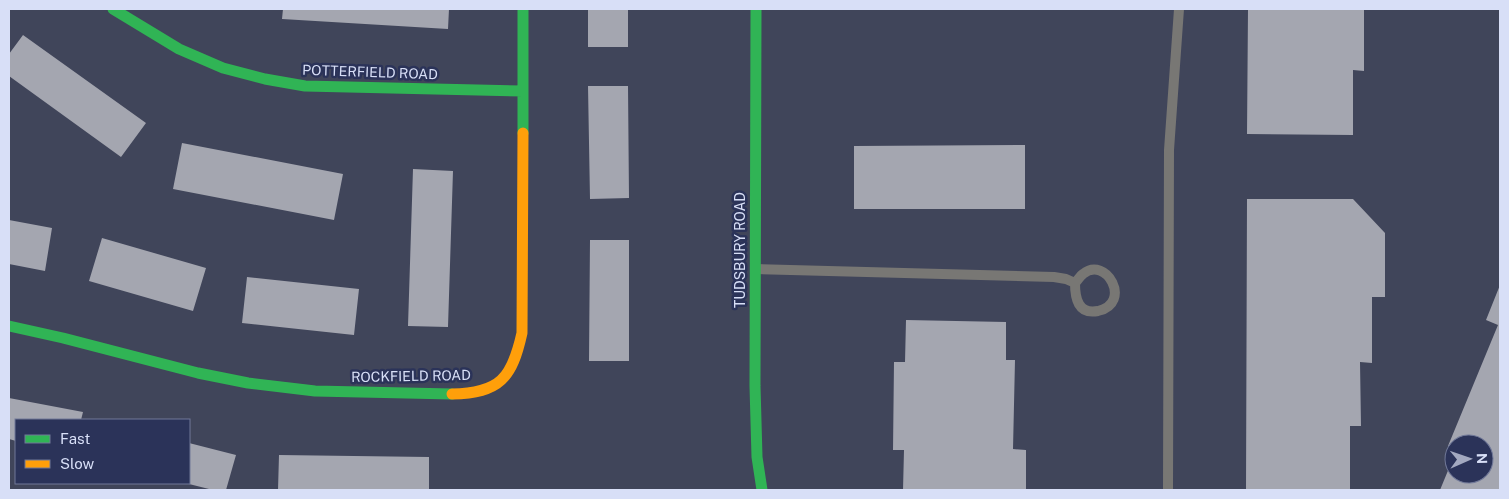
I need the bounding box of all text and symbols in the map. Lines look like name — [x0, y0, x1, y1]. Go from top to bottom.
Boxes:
street label: POTTERFIELD ROAD — [302, 62, 438, 82]
street label: TUDSBURY ROAD — [732, 192, 748, 308]
street label: ROCKFIELD ROAD — [351, 367, 471, 385]
legend — [15, 419, 190, 484]
text: Fast — [60, 430, 90, 447]
north arrow — [1444, 434, 1494, 484]
text: N — [1474, 453, 1490, 464]
text: Slow — [60, 455, 95, 472]

